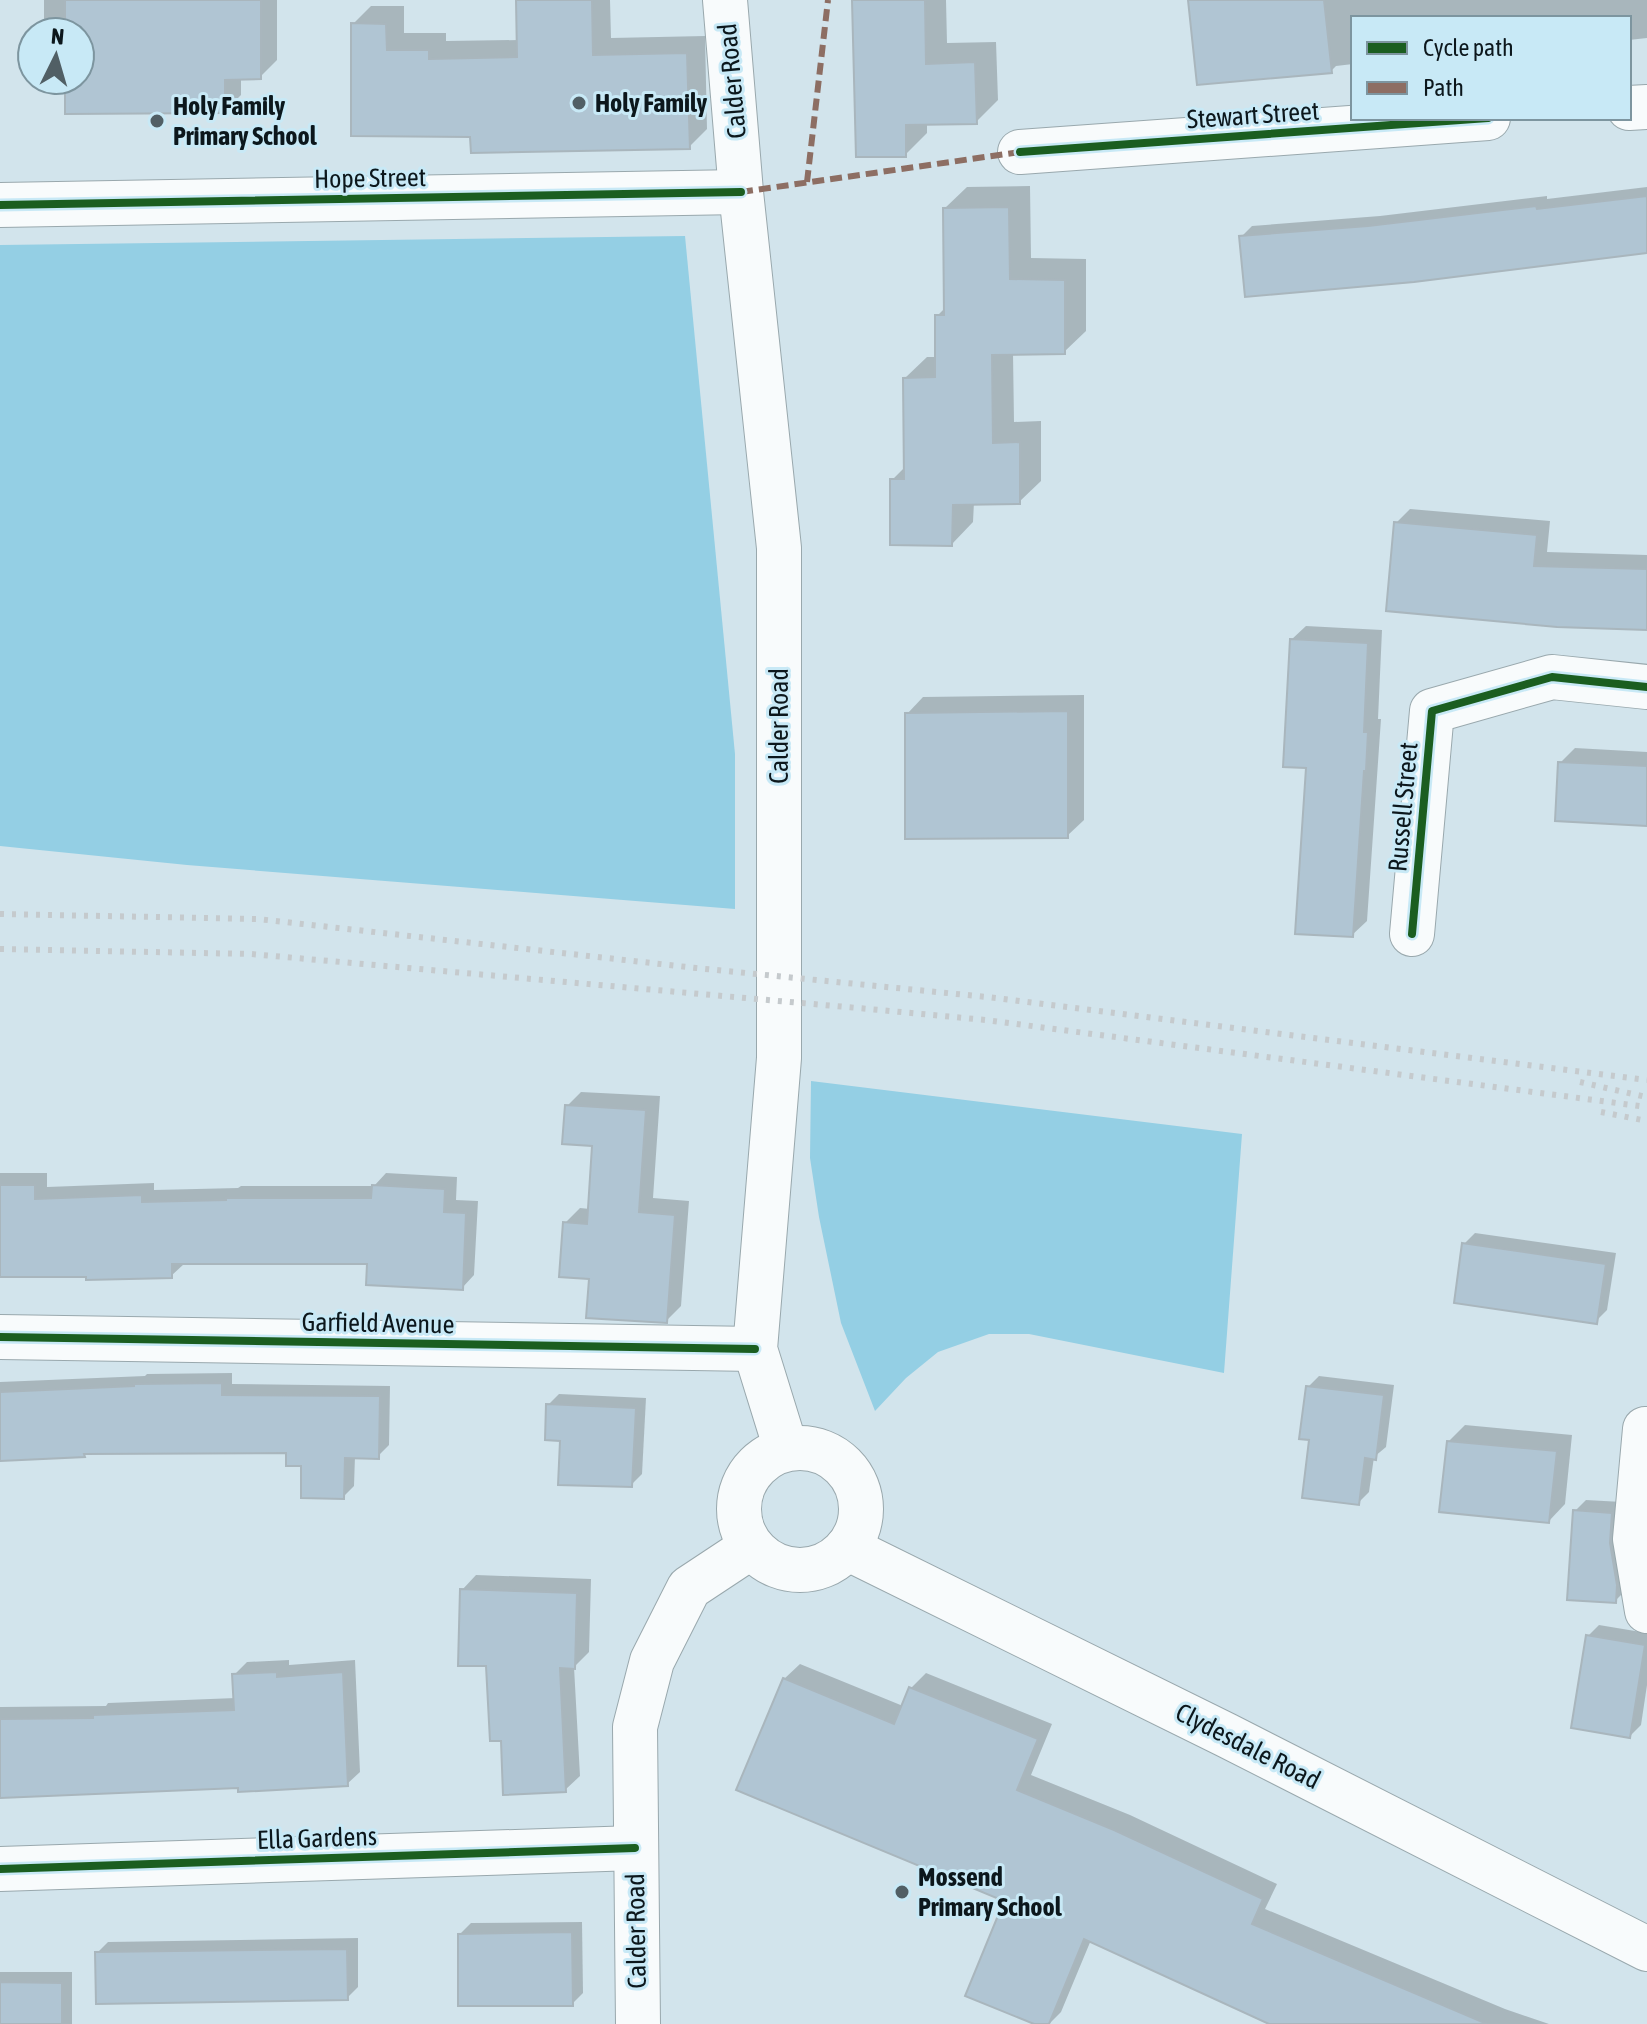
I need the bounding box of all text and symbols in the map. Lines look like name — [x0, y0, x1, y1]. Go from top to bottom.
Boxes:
north arrow — [16, 16, 96, 96]
legend — [1351, 16, 1631, 120]
street label: Calder Road — [712, 22, 752, 140]
text: N — [50, 23, 65, 50]
text: Cycle path — [1423, 34, 1514, 61]
text: Path — [1423, 74, 1464, 101]
place label: Holy Family — [595, 88, 708, 118]
place label: Holy Family Primary School — [173, 91, 318, 151]
marker: Holy Family — [570, 94, 588, 112]
street label: Stewart Street — [1186, 95, 1320, 135]
marker: Holy Family Primary School — [148, 112, 166, 130]
street label: Hope Street — [314, 162, 426, 194]
street label: Calder Road — [764, 668, 794, 784]
street label: Russell Street — [1382, 741, 1424, 873]
street label: Garfield Avenue — [301, 1307, 455, 1339]
street label: Clydesdale Road — [1171, 1697, 1325, 1795]
street label: Ella Gardens — [257, 1821, 377, 1855]
place label: Mossend Primary School — [918, 1862, 1063, 1922]
street label: Calder Road — [620, 1873, 652, 1989]
marker: Mossend Primary School — [893, 1883, 911, 1901]

